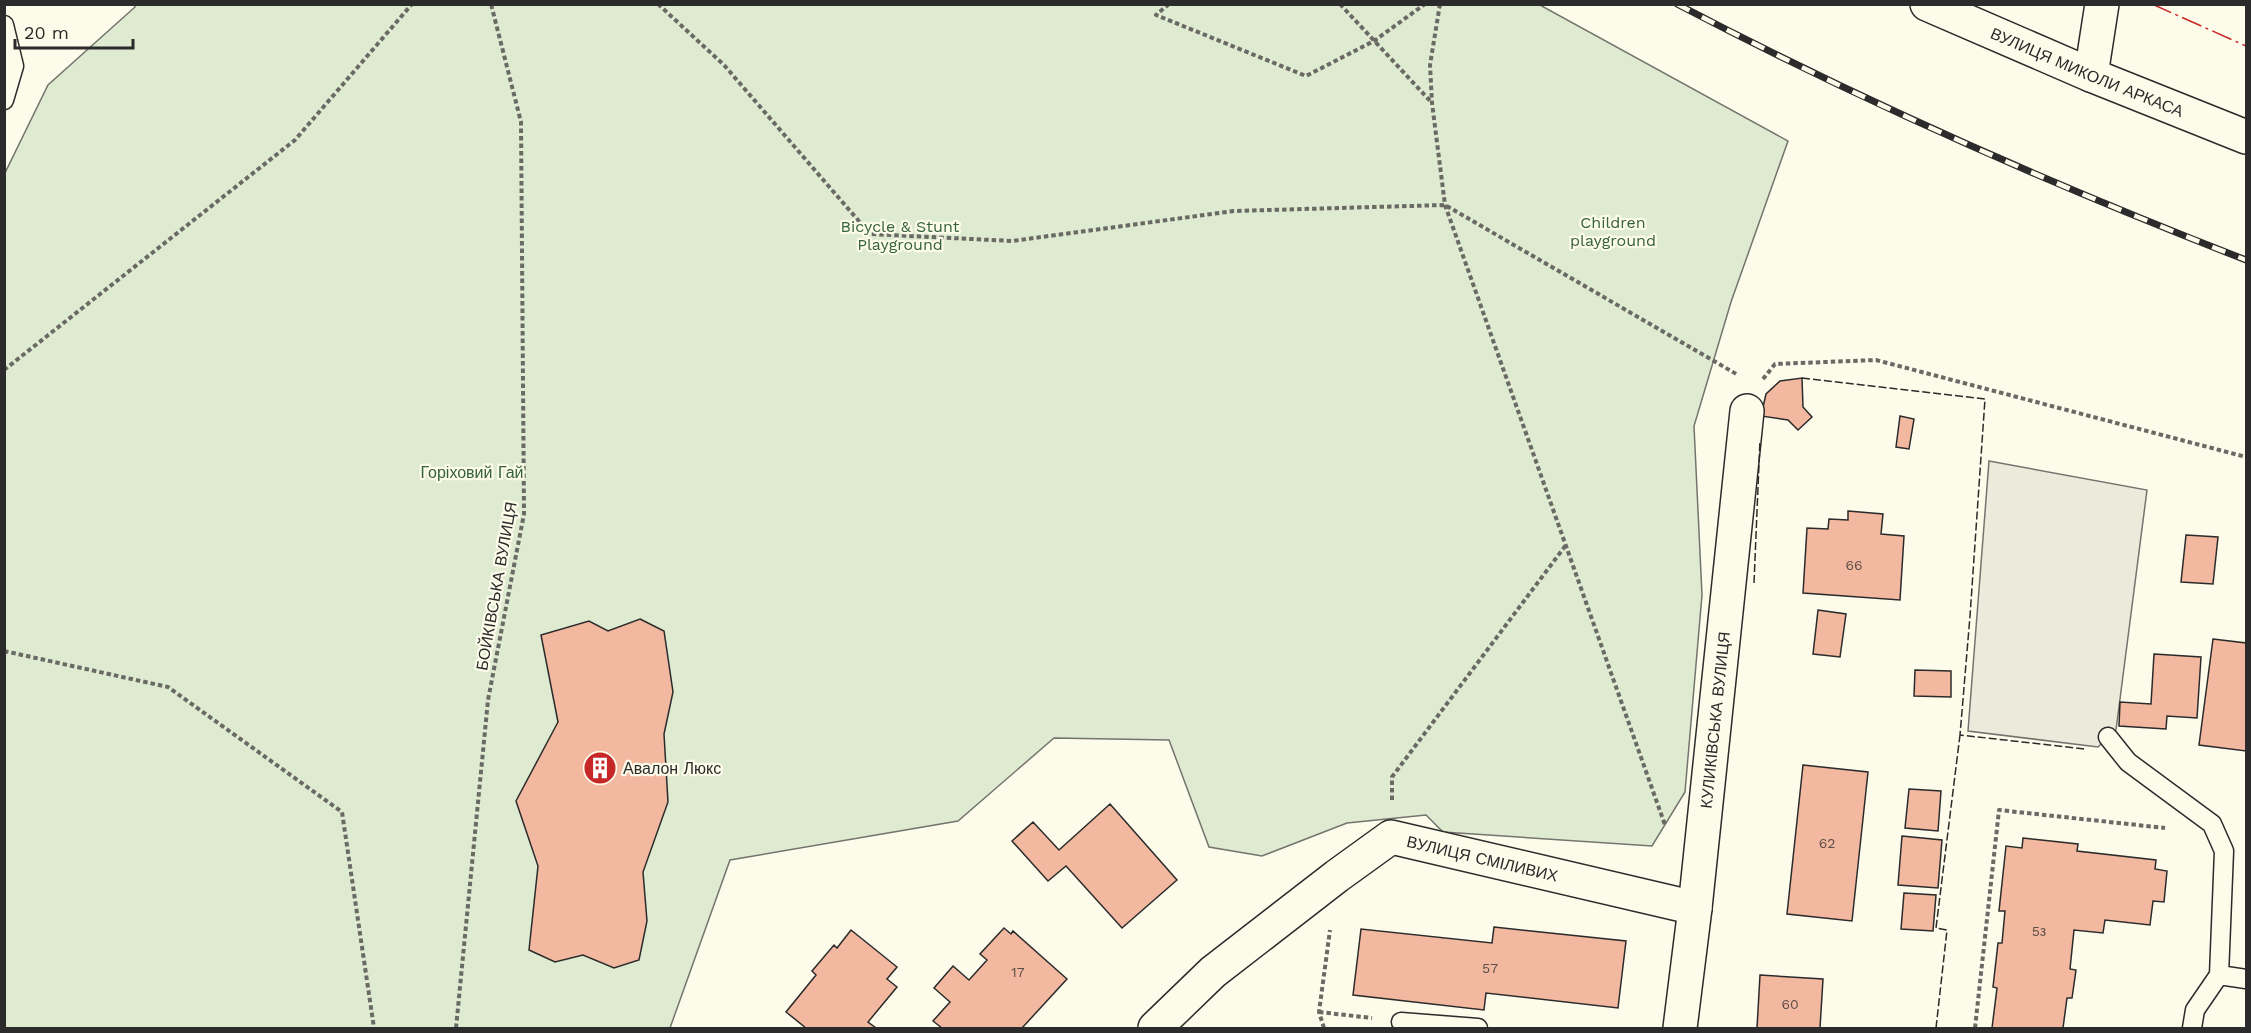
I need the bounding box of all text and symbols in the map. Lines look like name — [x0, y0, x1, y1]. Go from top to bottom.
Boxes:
scale bar — [15, 12, 134, 50]
text: 20 m — [24, 22, 69, 43]
street label: ВУЛИЦЯ МИКОЛИ АРКАСА — [1988, 24, 2186, 121]
park label: Children playground — [1570, 213, 1656, 250]
park label: Bicycle & Stunt Playground — [841, 217, 960, 254]
park label: Горіховий Гай — [420, 463, 524, 482]
street label: БОЙКІВСЬКА ВУЛИЦЯ — [472, 500, 521, 672]
house number: 66 — [1845, 557, 1863, 573]
street label: КУЛИКІВСЬКА ВУЛИЦЯ — [1696, 631, 1734, 809]
building icon: Авалон Люкс — [582, 750, 618, 786]
place label: Авалон Люкс — [623, 759, 721, 778]
street label: ВУЛИЦЯ СМІЛИВИХ — [1405, 832, 1560, 886]
house number: 62 — [1819, 835, 1835, 851]
house number: 5з — [2032, 923, 2046, 939]
house number: 57 — [1482, 960, 1498, 976]
house number: 17 — [1011, 964, 1025, 980]
house number: 60 — [1781, 996, 1799, 1012]

